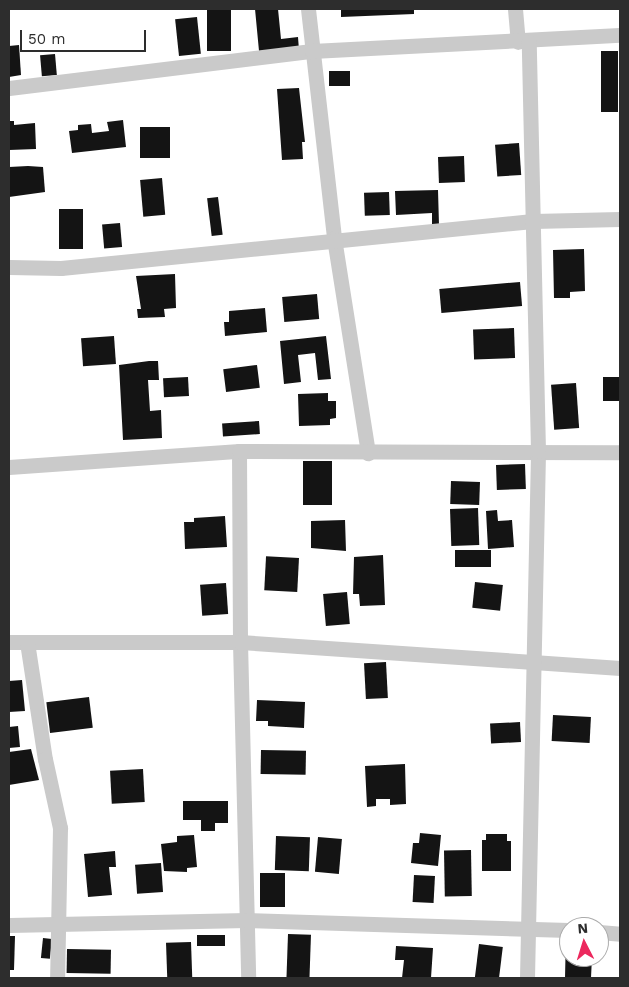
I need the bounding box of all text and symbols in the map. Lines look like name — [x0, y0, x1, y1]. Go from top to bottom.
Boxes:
scale bar — [22, 20, 149, 52]
text: 50 m — [28, 30, 65, 48]
north arrow — [559, 917, 609, 967]
text: N — [577, 920, 589, 936]

